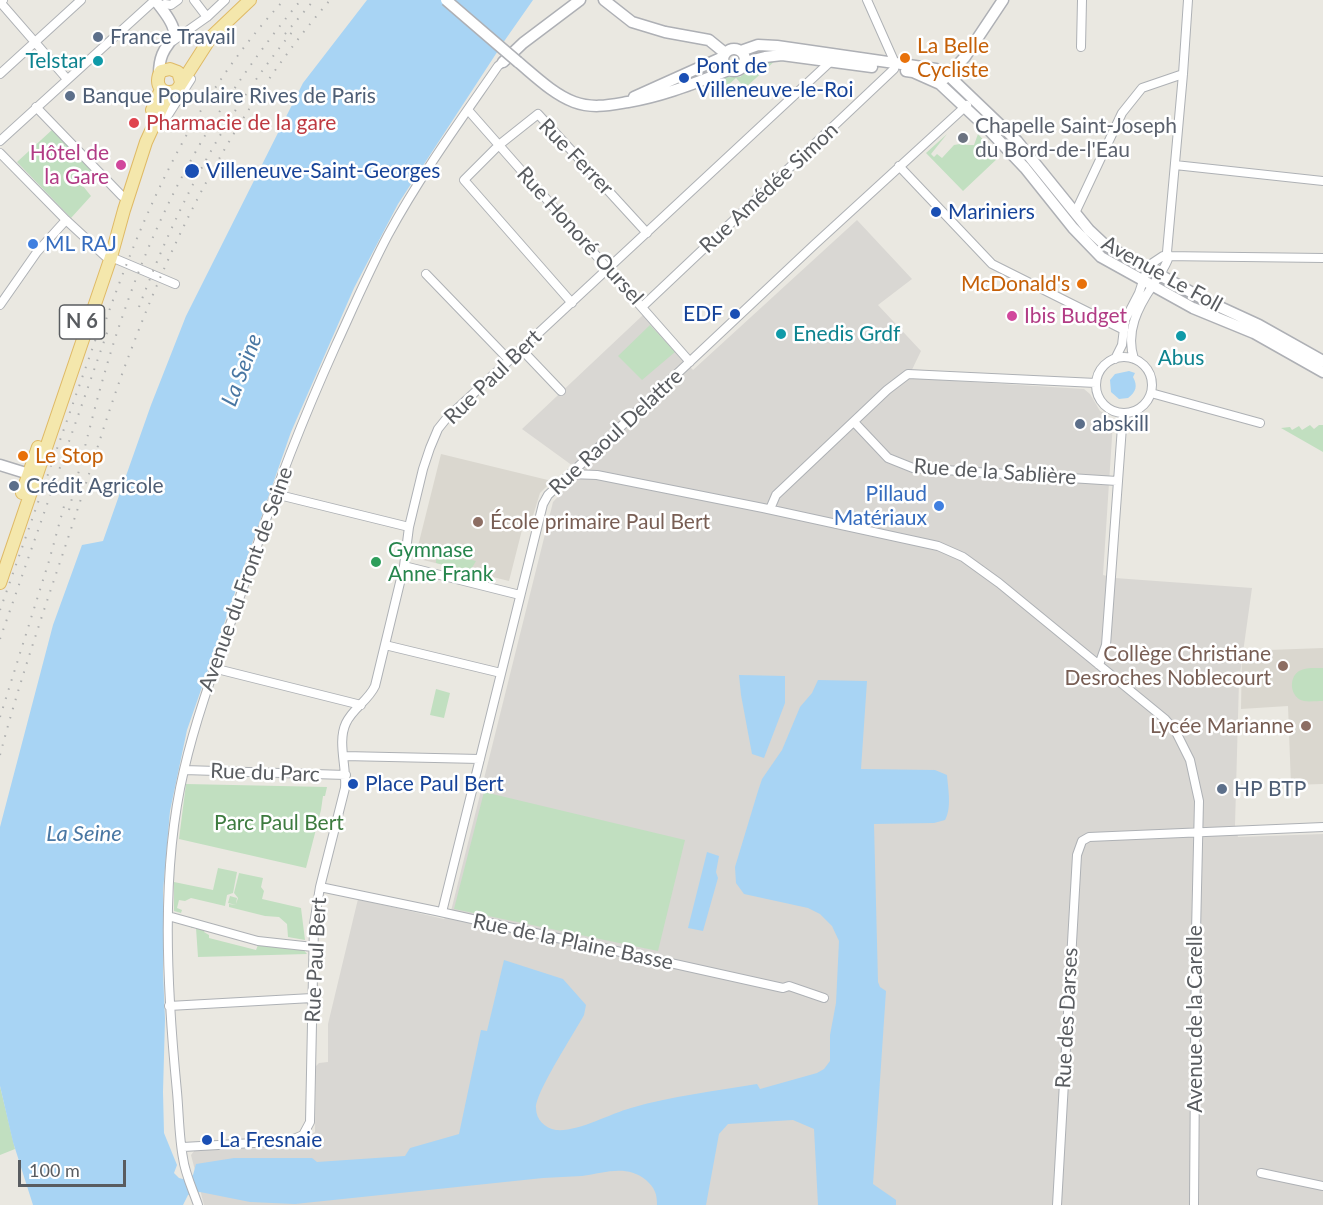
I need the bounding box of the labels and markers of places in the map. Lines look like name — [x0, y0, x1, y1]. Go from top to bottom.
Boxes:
place label: France Travail — [110, 24, 236, 50]
marker: France Travail — [91, 30, 105, 44]
place label: La Belle Cycliste — [917, 33, 989, 83]
place label: Telstar — [25, 48, 86, 74]
marker: La Belle Cycliste — [898, 51, 912, 65]
place label: Pont de Villeneuve-le-Roi — [696, 53, 853, 103]
marker: Telstar — [91, 54, 105, 68]
marker: Pont de Villeneuve-le-Roi — [677, 71, 691, 85]
place label: Banque Populaire Rives de Paris — [82, 83, 376, 109]
marker: Banque Populaire Rives de Paris — [63, 89, 77, 103]
place label: Pharmacie de la gare — [146, 110, 336, 136]
place label: Chapelle Saint-Joseph du Bord-de-l'Eau — [975, 113, 1177, 163]
marker: Pharmacie de la gare — [127, 116, 141, 130]
marker: Chapelle Saint-Joseph du Bord-de-l'Eau — [956, 131, 970, 145]
place label: Hôtel de la Gare — [30, 140, 109, 190]
marker: Hôtel de la Gare — [114, 158, 128, 172]
place label: Villeneuve-Saint-Georges — [206, 158, 440, 184]
marker: Villeneuve-Saint-Georges — [183, 162, 201, 180]
place label: Mariniers — [948, 199, 1035, 225]
marker: Mariniers — [929, 205, 943, 219]
place label: ML RAJ — [45, 231, 117, 257]
marker: ML RAJ — [26, 237, 40, 251]
place label: McDonald's — [961, 271, 1070, 297]
marker: McDonald's — [1075, 277, 1089, 291]
place label: EDF — [683, 301, 723, 327]
place label: Ibis Budget — [1024, 303, 1127, 329]
marker: EDF — [728, 307, 742, 321]
marker: Ibis Budget — [1005, 309, 1019, 323]
place label: Enedis Grdf — [793, 321, 900, 347]
marker: Enedis Grdf — [774, 327, 788, 341]
marker: Abus — [1174, 329, 1188, 343]
place label: Abus — [1158, 345, 1204, 371]
place label: abskill — [1092, 411, 1149, 437]
marker: abskill — [1073, 417, 1087, 431]
place label: Le Stop — [35, 443, 104, 469]
marker: Le Stop — [16, 449, 30, 463]
place label: Crédit Agricole — [26, 473, 164, 499]
marker: Crédit Agricole — [7, 479, 21, 493]
place label: Pillaud Matériaux — [834, 481, 927, 531]
marker: Pillaud Matériaux — [932, 499, 946, 513]
place label: École primaire Paul Bert — [490, 509, 710, 535]
marker: École primaire Paul Bert — [471, 515, 485, 529]
place label: Gymnase Anne Frank — [388, 537, 493, 587]
marker: Gymnase Anne Frank — [369, 555, 383, 569]
place label: Collège Christiane Desroches Noblecourt — [1065, 641, 1271, 691]
marker: Collège Christiane Desroches Noblecourt — [1276, 659, 1290, 673]
place label: Lycée Marianne — [1150, 713, 1294, 739]
marker: Lycée Marianne — [1299, 719, 1313, 733]
place label: Place Paul Bert — [365, 771, 504, 797]
place label: HP BTP — [1234, 776, 1306, 802]
marker: Place Paul Bert — [346, 777, 360, 791]
marker: HP BTP — [1215, 782, 1229, 796]
place label: La Fresnaie — [219, 1127, 322, 1153]
marker: La Fresnaie — [200, 1133, 214, 1147]

